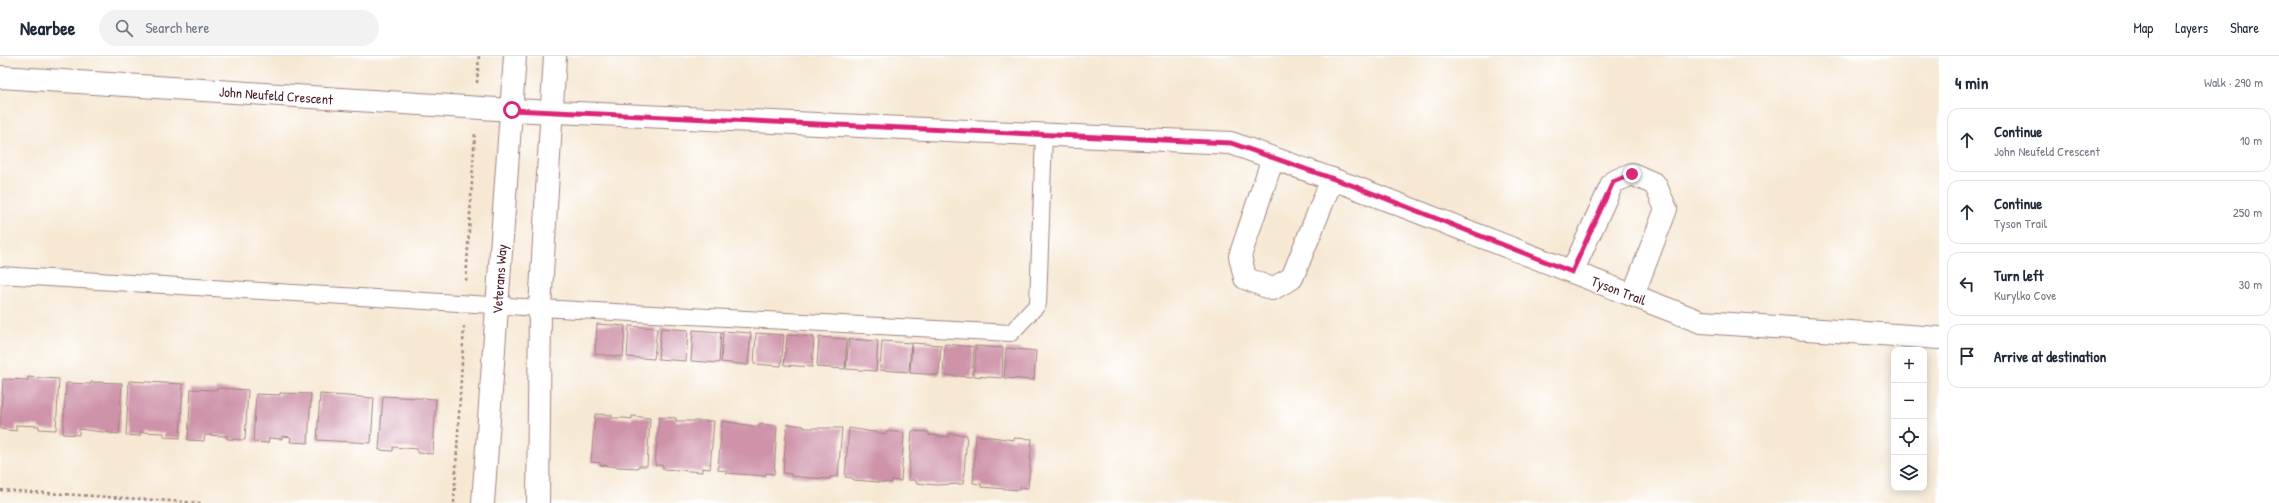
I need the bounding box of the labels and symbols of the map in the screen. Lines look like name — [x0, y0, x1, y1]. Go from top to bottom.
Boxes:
street label: John Neufeld Crescent — [218, 82, 334, 108]
route start — [503, 101, 521, 119]
route end — [1623, 165, 1641, 183]
street label: Veterans Way — [487, 244, 512, 314]
street label: Tyson Trail — [1588, 271, 1649, 310]

